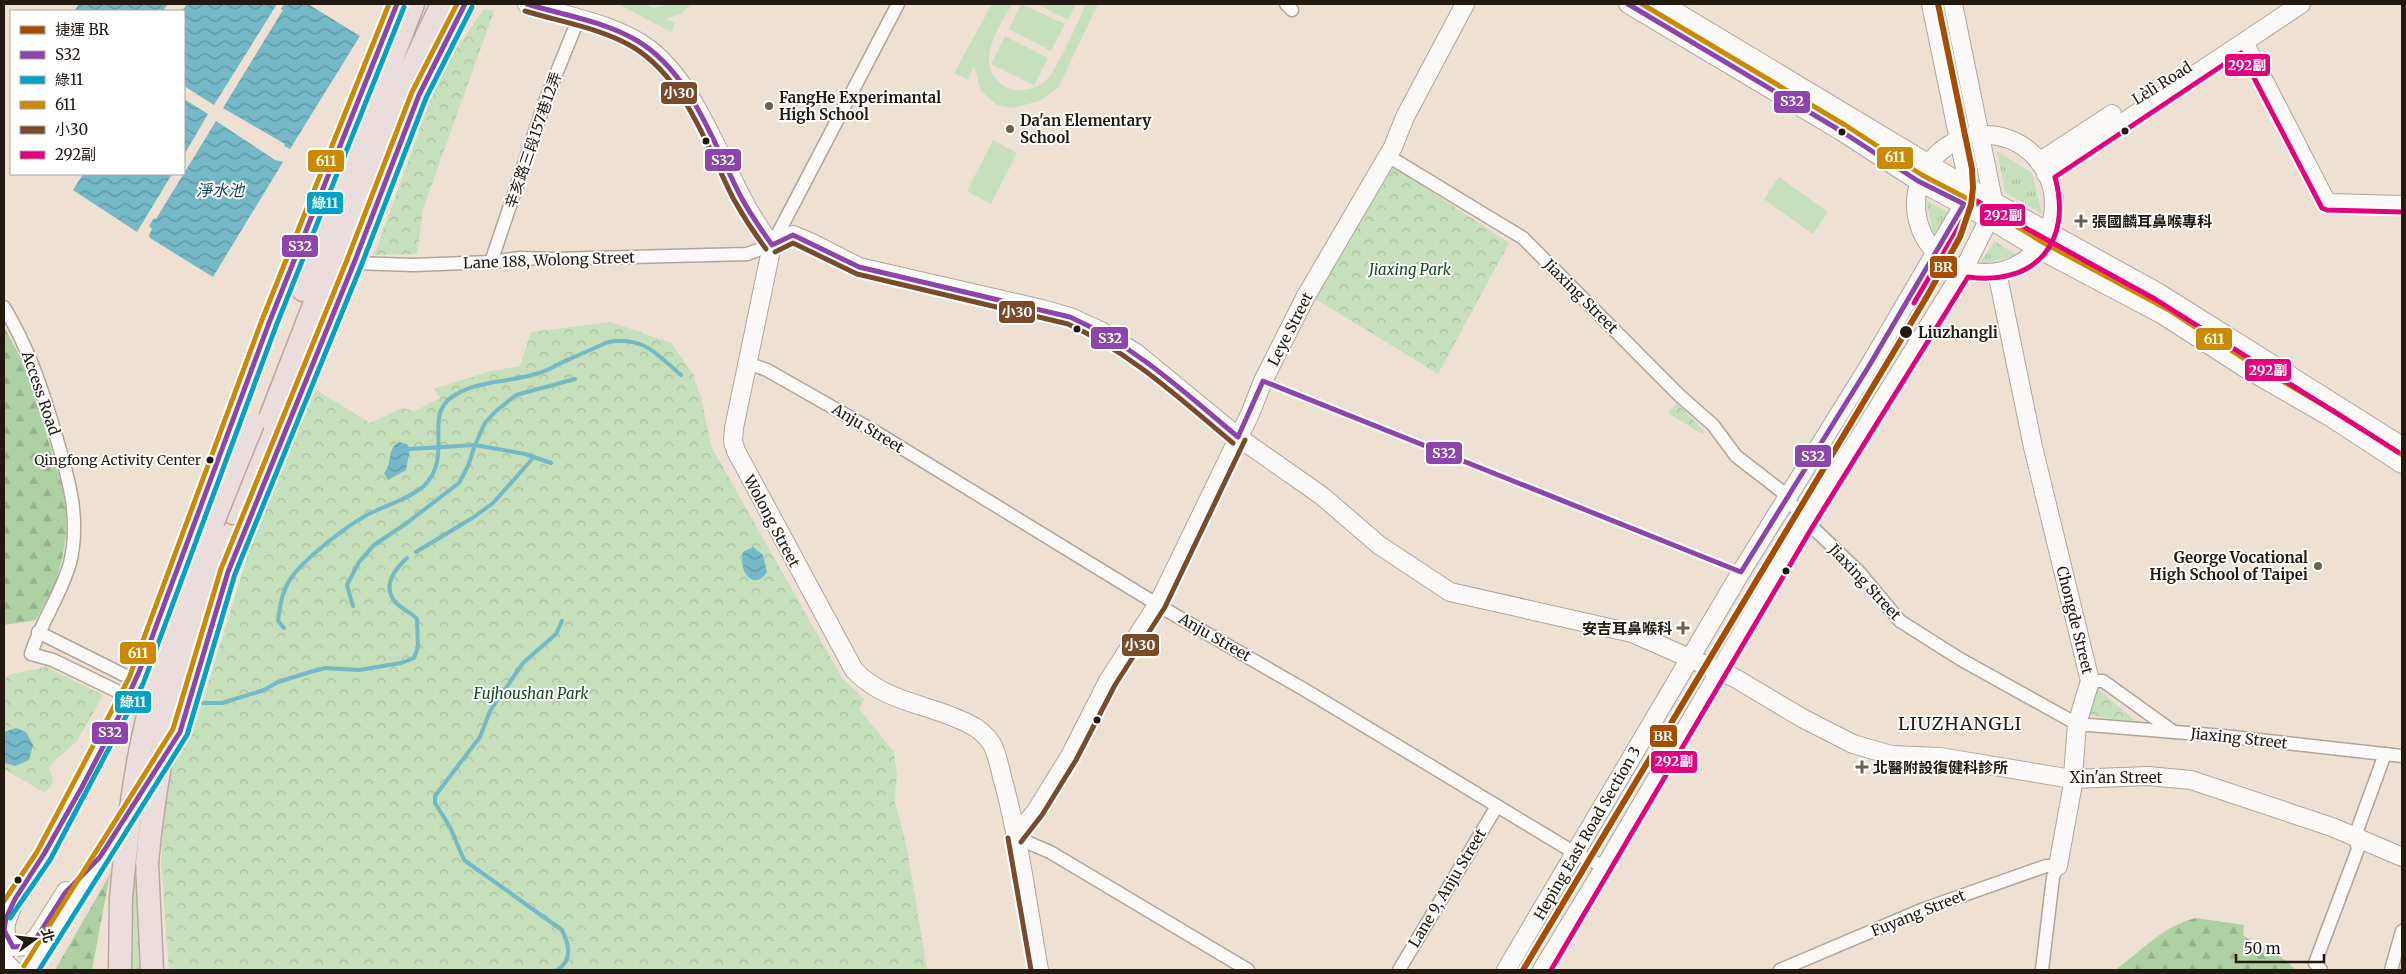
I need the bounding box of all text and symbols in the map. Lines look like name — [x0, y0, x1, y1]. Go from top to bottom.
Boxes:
legend — [10, 10, 185, 175]
text: 捷運 BR — [55, 20, 109, 39]
text: S32 — [55, 45, 81, 64]
line badge: 292副 — [2224, 53, 2271, 77]
text: 292副 — [2228, 56, 2266, 74]
street label: Lèlì Road — [2129, 57, 2195, 109]
street label: 辛亥路三段157巷12弄 — [501, 69, 565, 211]
text: 綠11 — [55, 70, 83, 89]
line badge: 小30 — [660, 81, 698, 105]
text: 小30 — [663, 84, 695, 102]
place label: FangHe Experimantal High School — [779, 88, 941, 124]
line badge: S32 — [1773, 90, 1811, 114]
text: S32 — [1780, 92, 1804, 110]
text: 611 — [55, 95, 76, 114]
marker: FangHe Experimantal High School — [763, 100, 775, 112]
place label: Da'an Elementary School — [1020, 111, 1151, 147]
text: 小30 — [55, 120, 88, 139]
marker: Da'an Elementary School — [1004, 123, 1016, 135]
unlabelled marker — [2120, 126, 2130, 136]
unlabelled marker — [1837, 127, 1847, 137]
unlabelled marker — [701, 136, 711, 146]
text: 292副 — [55, 145, 96, 164]
line badge: 611 — [1876, 146, 1914, 170]
line badge: S32 — [704, 148, 742, 172]
text: 611 — [1885, 148, 1906, 166]
line badge: 611 — [307, 149, 345, 173]
text: S32 — [711, 151, 735, 169]
text: 611 — [316, 152, 337, 170]
water label: 淨水池 — [196, 180, 246, 200]
line badge: 綠11 — [306, 191, 344, 215]
text: 綠11 — [312, 194, 339, 212]
line badge: 292副 — [1979, 203, 2026, 227]
text: 292副 — [1984, 206, 2022, 224]
place label: 張國麟耳鼻喉專科 — [2092, 212, 2212, 231]
marker: 張國麟耳鼻喉專科 — [2074, 214, 2088, 228]
line badge: S32 — [281, 234, 319, 258]
text: S32 — [288, 237, 312, 255]
street label: Lane 188, Wolong Street — [463, 247, 635, 272]
street label: Jiaxing Street — [1539, 254, 1622, 337]
line badge: BR — [1929, 255, 1958, 279]
text: BR — [1933, 258, 1954, 276]
park label: Jiaxing Park — [1367, 260, 1452, 279]
street label: Leye Street — [1263, 289, 1317, 369]
line badge: 小30 — [998, 300, 1036, 324]
text: 小30 — [1001, 303, 1033, 321]
place label: Liuzhangli — [1918, 323, 1998, 342]
unlabelled marker — [1072, 324, 1082, 334]
marker: Liuzhangli — [1898, 324, 1914, 340]
line badge: S32 — [1090, 326, 1129, 350]
line badge: 611 — [2195, 327, 2233, 351]
text: S32 — [1098, 329, 1122, 347]
text: 611 — [2204, 330, 2225, 348]
street label: Access Road — [17, 347, 64, 438]
line badge: 292副 — [2244, 358, 2292, 382]
text: 292副 — [2249, 361, 2287, 379]
street label: Anju Street — [828, 399, 908, 457]
line badge: S32 — [1425, 441, 1463, 465]
text: S32 — [1432, 444, 1456, 462]
line badge: S32 — [1794, 444, 1832, 468]
text: S32 — [1801, 447, 1825, 465]
place label: Qingfong Activity Center — [34, 451, 201, 469]
marker: Qingfong Activity Center — [205, 455, 215, 465]
street label: Wolong Street — [739, 471, 804, 570]
street label: Jiaxing Street — [1824, 539, 1905, 624]
place label: George Vocational High School of Taipei — [2150, 548, 2308, 584]
marker: George Vocational High School of Taipei — [2312, 560, 2324, 572]
street label: Chongde Street — [2052, 564, 2098, 676]
unlabelled marker — [1781, 566, 1791, 576]
street label: Anju Street — [1175, 608, 1255, 665]
place label: 安吉耳鼻喉科 — [1582, 619, 1672, 638]
marker: 安吉耳鼻喉科 — [1676, 621, 1690, 635]
line badge: 小30 — [1121, 633, 1160, 657]
text: 小30 — [1124, 636, 1156, 654]
line badge: 611 — [119, 641, 157, 665]
text: 611 — [128, 644, 149, 662]
park label: Fujhoushan Park — [472, 684, 589, 703]
line badge: 綠11 — [114, 690, 152, 714]
text: 綠11 — [120, 693, 147, 711]
district label: LIUZHANGLI — [1898, 712, 2022, 735]
unlabelled marker — [1092, 715, 1102, 725]
line badge: S32 — [91, 721, 129, 745]
text: S32 — [98, 723, 122, 741]
street label: Jiaxing Street — [2189, 723, 2289, 753]
line badge: BR — [1649, 724, 1678, 748]
text: BR — [1653, 727, 1674, 745]
street label: Heping East Road Section 3 — [1529, 743, 1645, 923]
line badge: 292副 — [1650, 750, 1698, 774]
text: 292副 — [1655, 752, 1693, 770]
place label: 北醫附設復健科診所 — [1873, 758, 2008, 777]
marker: 北醫附設復健科診所 — [1855, 760, 1869, 774]
street label: Xin'an Street — [2070, 768, 2163, 787]
street label: Lane 9, Anju Street — [1404, 825, 1490, 951]
unlabelled marker — [13, 875, 23, 885]
street label: Fuyang Street — [1868, 885, 1968, 941]
north arrow — [10, 914, 60, 964]
text: 北 — [37, 927, 58, 945]
scale bar — [2236, 932, 2324, 964]
text: 50 m — [2244, 939, 2281, 958]

